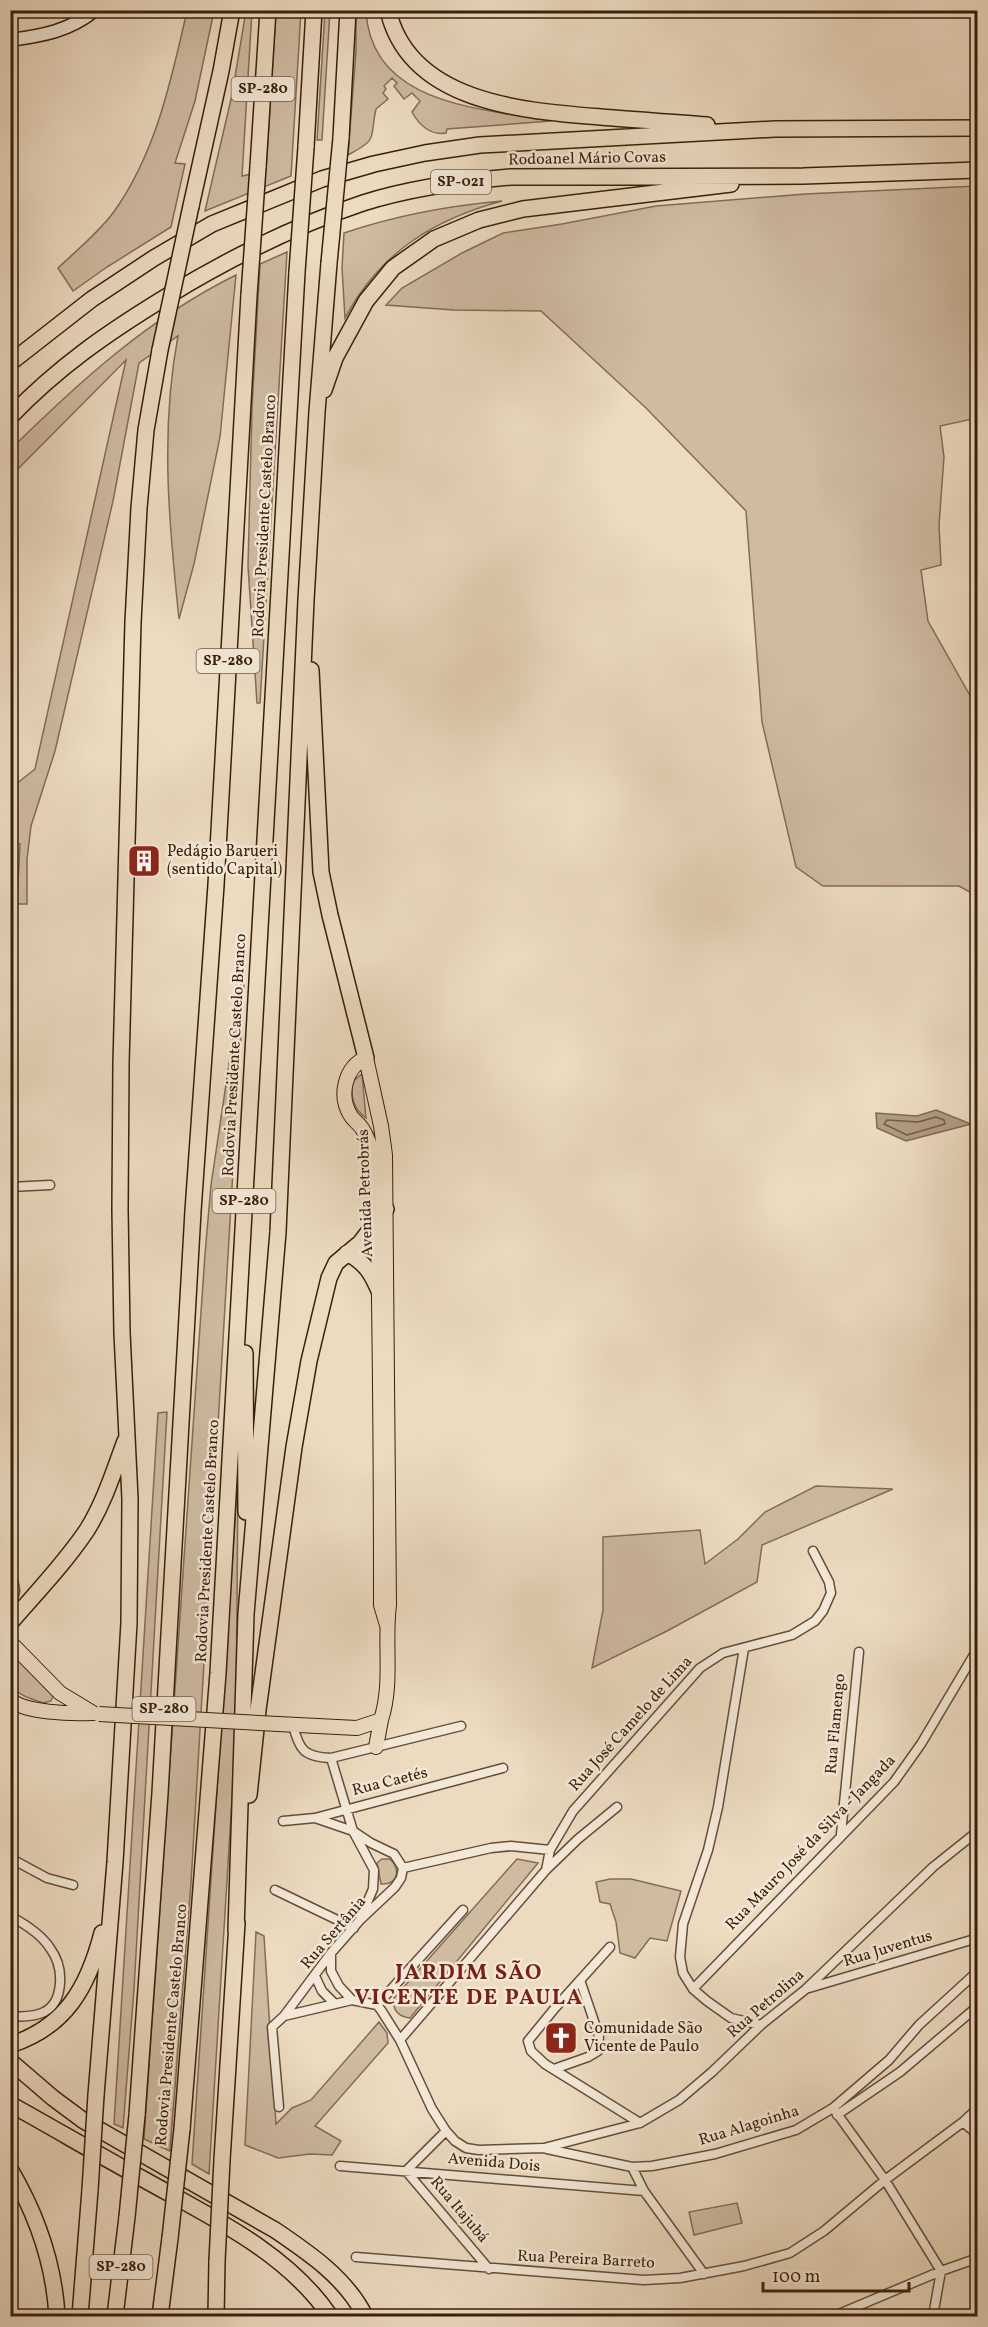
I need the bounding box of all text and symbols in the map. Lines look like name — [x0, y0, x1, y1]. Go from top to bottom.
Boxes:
road number: SP-280 — [232, 77, 294, 101]
street label: Rodoanel Mário Covas — [508, 147, 666, 171]
road number: SP-021 — [431, 170, 491, 194]
street label: Rodovia Presidente Castelo Branco — [248, 394, 282, 638]
road number: SP-280 — [196, 649, 260, 673]
place label: Pedágio Barueri (sentido Capital) — [167, 841, 283, 881]
building icon: Pedágio Barueri (sentido Capital) — [126, 843, 162, 879]
street label: Rodovia Presidente Castelo Branco — [218, 933, 252, 1177]
street label: Avenida Petrobrás — [353, 1128, 379, 1257]
road number: SP-280 — [212, 1189, 276, 1213]
street label: Rodovia Presidente Castelo Branco — [191, 1419, 225, 1663]
street label: Rua José Camelo de Lima — [564, 1652, 698, 1796]
street label: Rua Flamengo — [821, 1673, 851, 1775]
road number: SP-280 — [132, 1697, 195, 1721]
street label: Rua Mauro José da Silva - Jangada — [721, 1750, 901, 1936]
street label: Rua Caetés — [350, 1762, 430, 1802]
street label: Rua Sertânia — [296, 1892, 372, 1974]
street label: Rodovia Presidente Castelo Branco — [150, 1903, 194, 2147]
street label: Rua Juventus — [841, 1925, 935, 1973]
district label: JARDIM SÃO VICENTE DE PAULA — [354, 1958, 584, 2014]
street label: Rua Petrolina — [723, 1964, 809, 2044]
place label: Comunidade São Vicente de Paulo — [584, 2018, 703, 2058]
church icon: Comunidade São Vicente de Paulo — [543, 2020, 579, 2056]
street label: Rua Alagoinha — [696, 2100, 802, 2152]
street label: Avenida Dois — [447, 2148, 541, 2178]
street label: Rua Itajubá — [425, 2172, 493, 2248]
street label: Rua Pereira Barreto — [517, 2245, 655, 2275]
road number: SP-280 — [90, 2255, 152, 2279]
scale bar — [763, 2255, 908, 2293]
text: 100 m — [772, 2265, 821, 2290]

